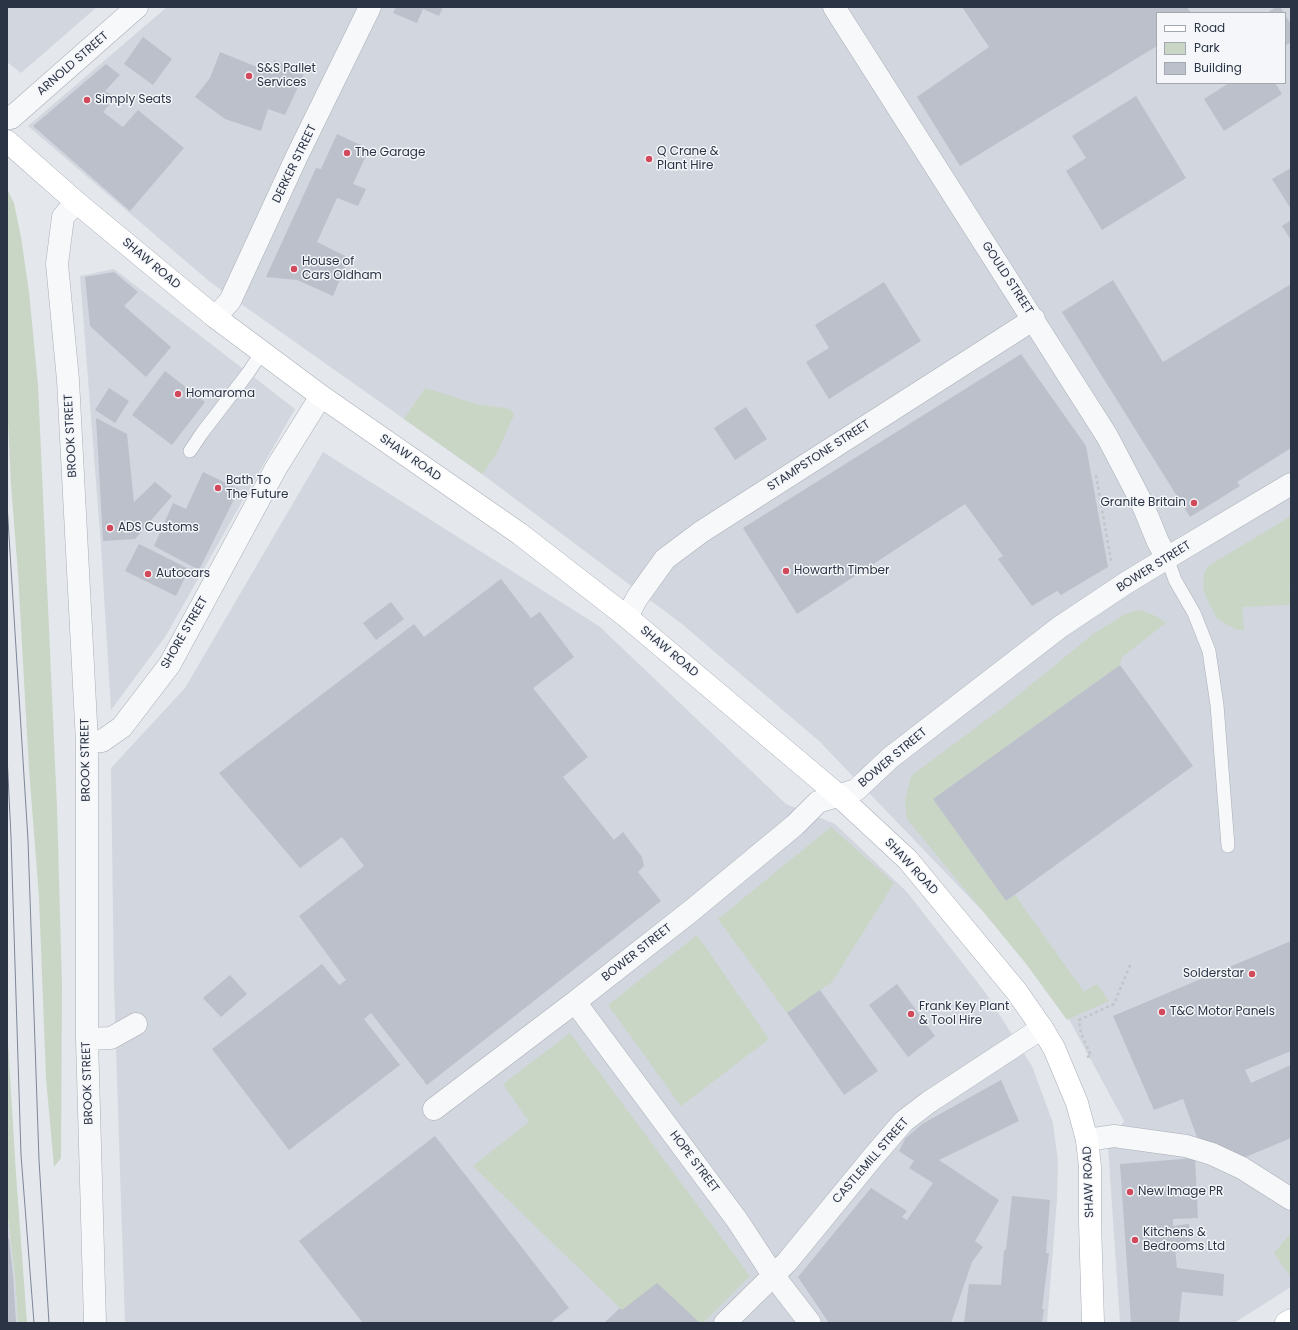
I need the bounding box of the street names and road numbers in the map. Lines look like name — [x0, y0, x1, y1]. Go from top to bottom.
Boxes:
street label: ARNOLD STREET — [34, 29, 112, 99]
street label: DERKER STREET — [270, 122, 320, 206]
street label: SHAW ROAD — [119, 235, 183, 293]
street label: GOULD STREET — [978, 239, 1036, 317]
street label: BROOK STREET — [62, 394, 80, 478]
street label: STAMPSTONE STREET — [765, 417, 873, 495]
street label: SHAW ROAD — [377, 432, 443, 484]
street label: BOWER STREET — [1114, 538, 1194, 596]
street label: SHORE STREET — [158, 594, 212, 672]
street label: SHAW ROAD — [637, 623, 701, 681]
street label: BROOK STREET — [78, 718, 94, 802]
street label: BOWER STREET — [856, 725, 930, 791]
street label: SHAW ROAD — [881, 836, 941, 898]
street label: BOWER STREET — [599, 921, 675, 985]
street label: BROOK STREET — [79, 1041, 97, 1125]
street label: CASTLEMILL STREET — [830, 1115, 912, 1207]
street label: HOPE STREET — [666, 1128, 722, 1196]
street label: SHAW ROAD — [1081, 1146, 1097, 1218]

